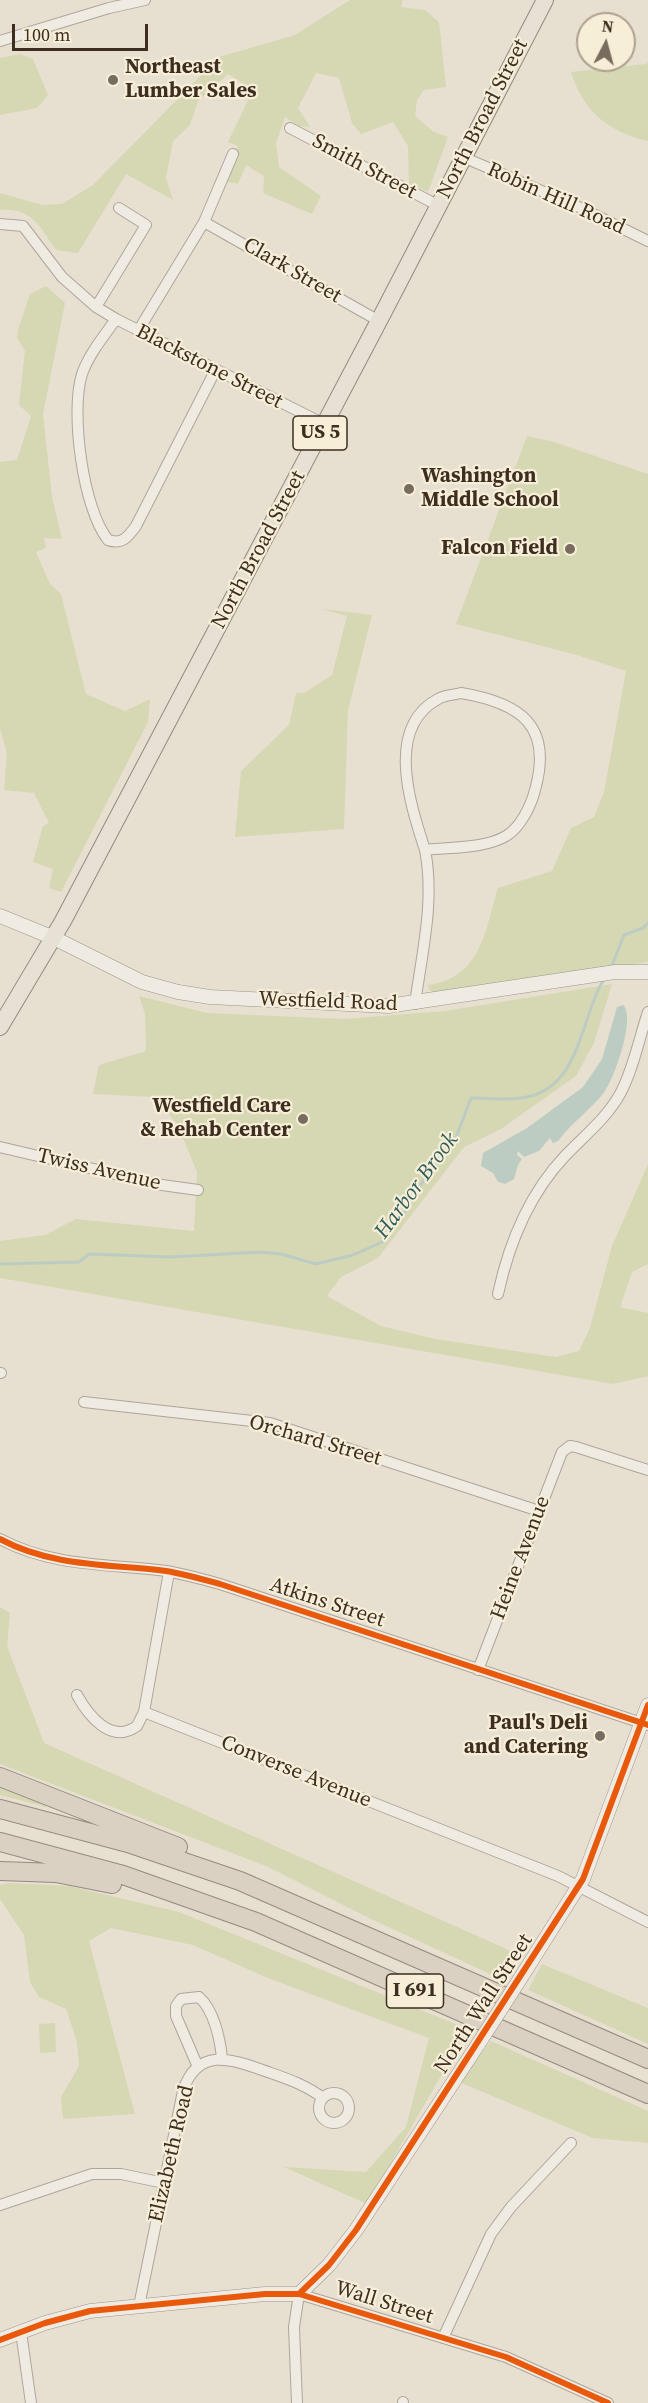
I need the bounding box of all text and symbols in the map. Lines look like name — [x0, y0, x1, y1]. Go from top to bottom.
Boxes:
scale bar — [15, 12, 152, 50]
north arrow — [576, 12, 636, 72]
text: N — [601, 15, 615, 38]
text: 100 m — [23, 22, 70, 47]
street label: North Broad Street — [432, 35, 534, 203]
place label: Northeast Lumber Sales — [125, 55, 257, 105]
marker: Northeast Lumber Sales — [106, 73, 120, 87]
street label: Smith Street — [308, 129, 420, 205]
street label: Robin Hill Road — [483, 157, 629, 241]
street label: Clark Street — [238, 233, 346, 309]
street label: Blackstone Street — [132, 319, 286, 415]
road number: US 5 — [293, 416, 347, 450]
place label: Washington Middle School — [421, 464, 559, 514]
street label: North Broad Street — [207, 467, 311, 633]
marker: Washington Middle School — [402, 482, 416, 496]
place label: Falcon Field — [441, 536, 558, 562]
marker: Falcon Field — [563, 542, 577, 556]
street label: Westfield Road — [258, 987, 398, 1017]
place label: Westfield Care & Rehab Center — [141, 1094, 291, 1144]
marker: Westfield Care & Rehab Center — [296, 1112, 310, 1126]
water label: Harbor Brook — [370, 1128, 464, 1244]
street label: Twiss Avenue — [35, 1144, 163, 1196]
street label: Orchard Street — [246, 1410, 384, 1472]
street label: Heine Avenue — [486, 1493, 556, 1623]
street label: Atkins Street — [266, 1573, 388, 1633]
place label: Paul's Deli and Catering — [464, 1711, 588, 1761]
marker: Paul's Deli and Catering — [593, 1729, 607, 1743]
street label: Converse Avenue — [217, 1730, 375, 1814]
street label: North Wall Street — [429, 1929, 539, 2079]
road number: I 691 — [386, 1974, 444, 2008]
street label: Elizabeth Road — [144, 2083, 200, 2225]
street label: Wall Street — [332, 2276, 436, 2330]

